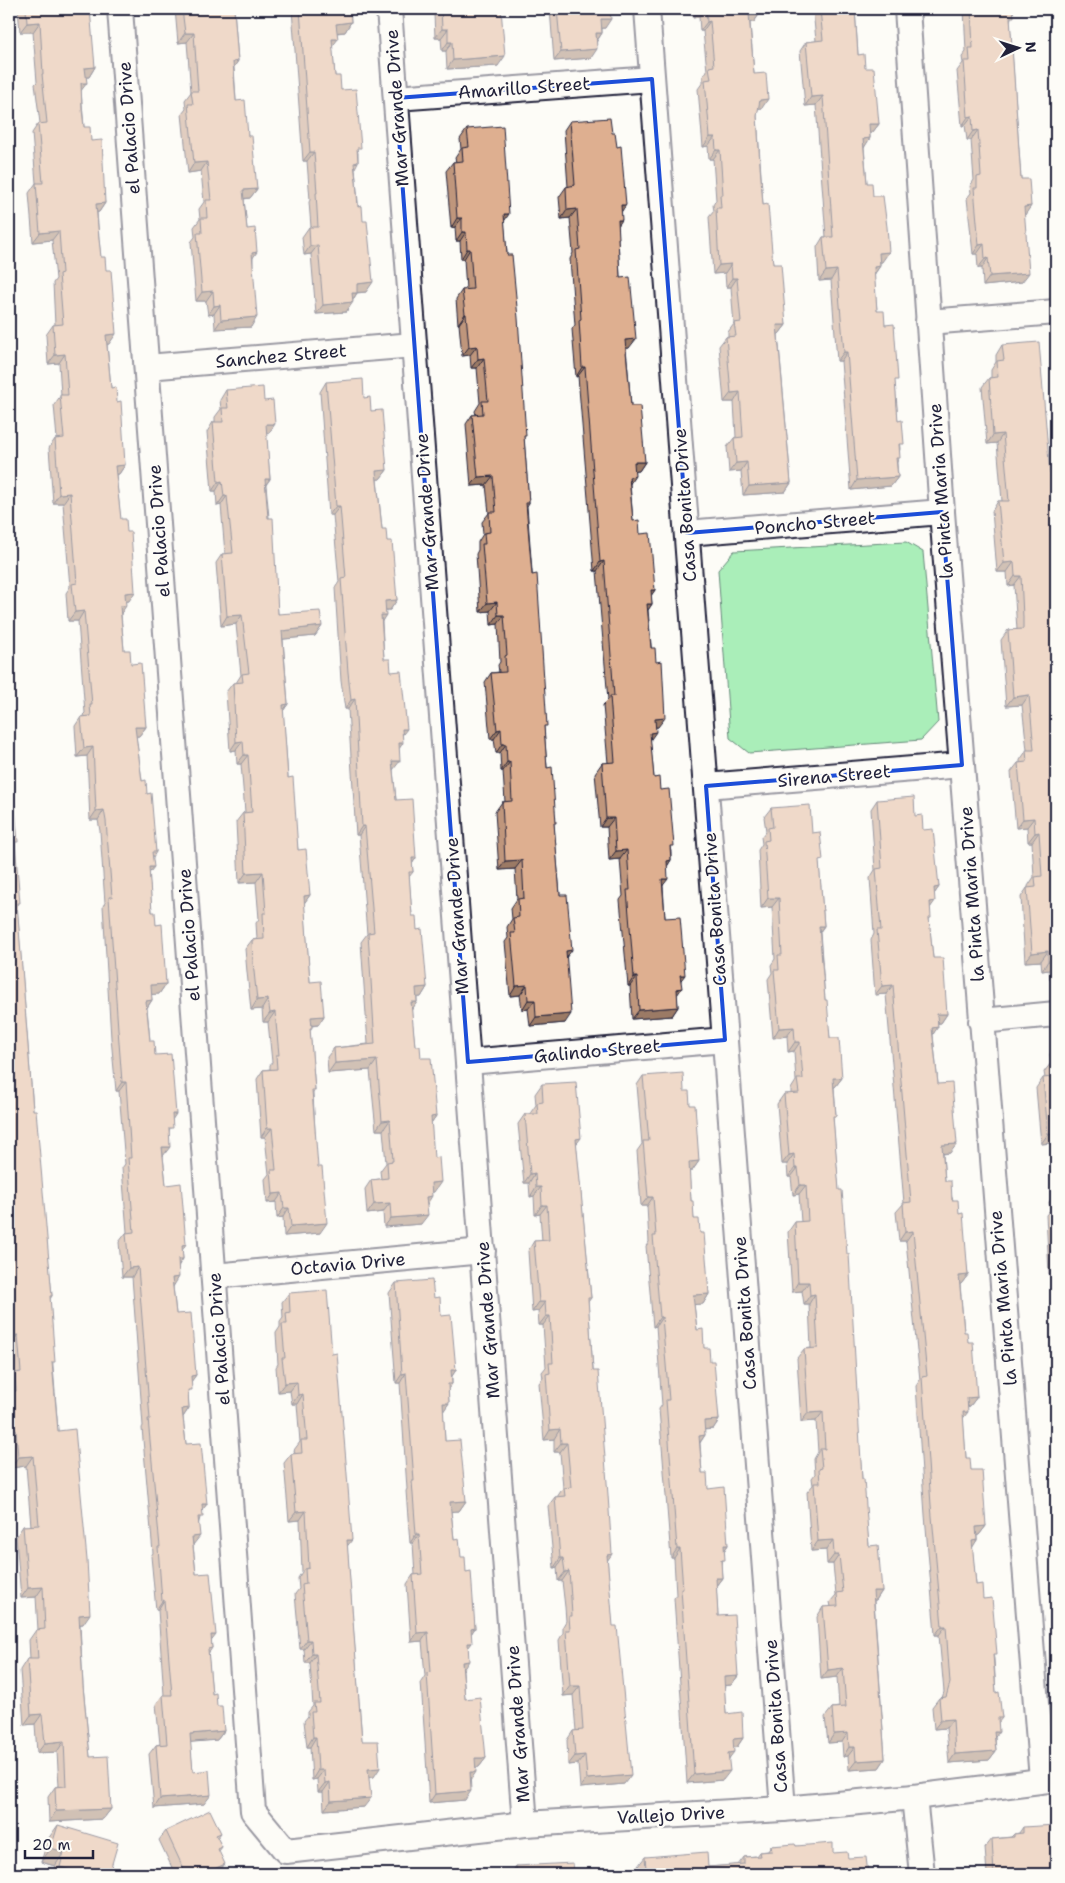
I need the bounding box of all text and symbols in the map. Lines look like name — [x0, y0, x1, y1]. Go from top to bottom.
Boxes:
north arrow — [992, 22, 1042, 72]
street label: Mar Grande Drive — [380, 29, 414, 187]
text: N — [1022, 41, 1040, 53]
street label: el Palacio Drive — [112, 61, 146, 195]
street label: Amarillo Street — [457, 71, 591, 105]
street label: Sanchez Street — [214, 338, 348, 374]
street label: la Pinta Maria Drive — [923, 402, 959, 580]
street label: Casa Bonita Drive — [668, 427, 702, 583]
street label: Mar Grande Drive — [410, 433, 444, 591]
street label: el Palacio Drive — [142, 464, 176, 598]
street label: Poncho Street — [754, 506, 877, 540]
street label: Sirena Street — [776, 759, 892, 793]
street label: la Pinta Maria Drive — [954, 805, 990, 983]
street label: Casa Bonita Drive — [698, 831, 732, 987]
street label: Mar Grande Drive — [440, 837, 474, 995]
street label: el Palacio Drive — [172, 868, 206, 1002]
street label: Galindo Street — [533, 1034, 661, 1068]
street label: la Pinta Maria Drive — [983, 1209, 1023, 1387]
street label: Casa Bonita Drive — [728, 1235, 762, 1391]
street label: Mar Grande Drive — [471, 1241, 505, 1399]
street label: Octavia Drive — [290, 1247, 406, 1281]
street label: el Palacio Drive — [202, 1272, 236, 1406]
street label: Casa Bonita Drive — [759, 1638, 793, 1794]
street label: Mar Grande Drive — [501, 1645, 535, 1803]
street label: Vallejo Drive — [616, 1800, 726, 1830]
scale bar — [25, 1828, 92, 1860]
text: 20 m — [32, 1835, 71, 1855]

